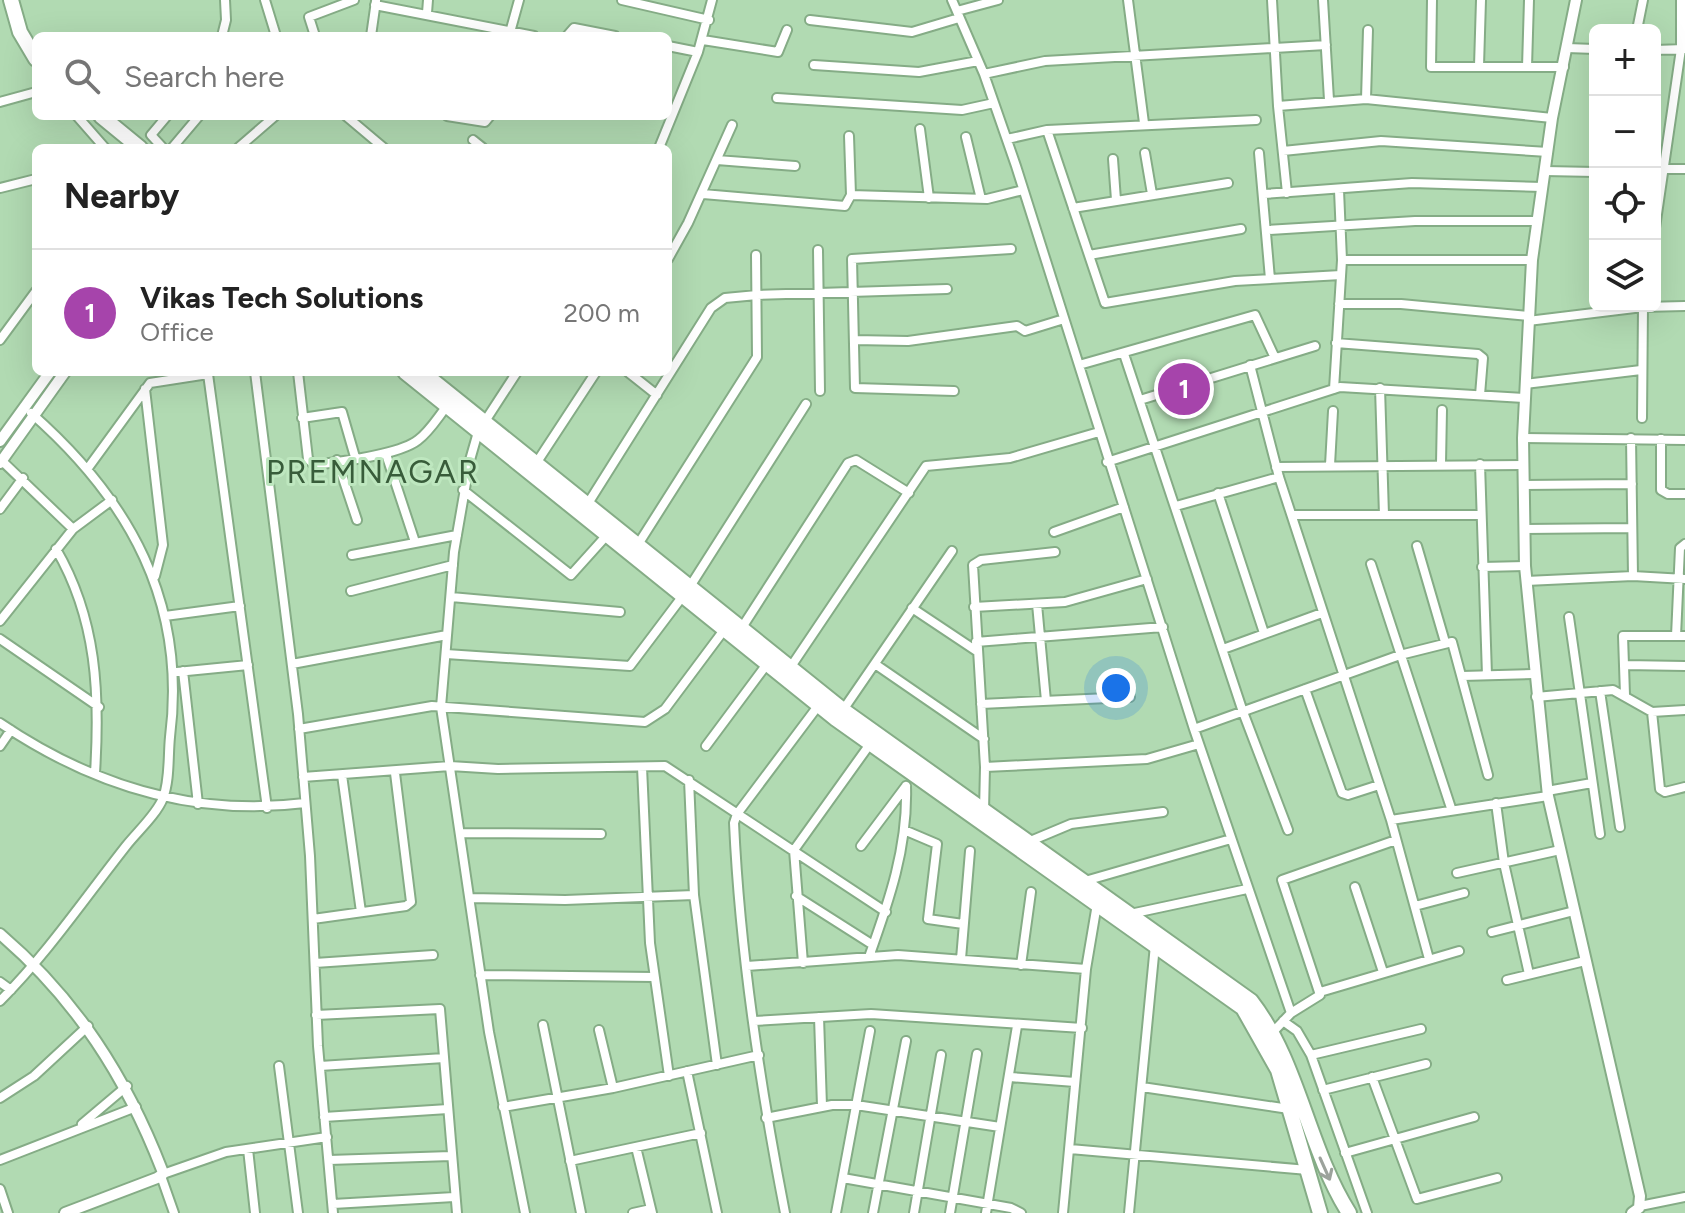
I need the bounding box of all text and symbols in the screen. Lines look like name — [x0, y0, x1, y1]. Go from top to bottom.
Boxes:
map controls — [1589, 24, 1661, 312]
button: + — [1589, 24, 1661, 96]
search box — [32, 32, 672, 120]
icon: search — [60, 54, 104, 98]
text: Search here — [124, 58, 284, 95]
button: − — [1589, 96, 1661, 168]
button: locate — [1589, 168, 1661, 240]
text: Nearby — [64, 176, 179, 217]
button: layers — [1589, 240, 1661, 312]
text: Vikas Tech Solutions — [140, 279, 423, 316]
text: 1 — [85, 297, 95, 329]
text: 200 m — [564, 297, 640, 329]
text: Office — [140, 316, 214, 348]
pin: 1 — [1158, 359, 1210, 419]
district label: PREMNAGAR — [266, 453, 480, 491]
your location — [1096, 668, 1136, 708]
one-way arrow — [1318, 1157, 1333, 1181]

